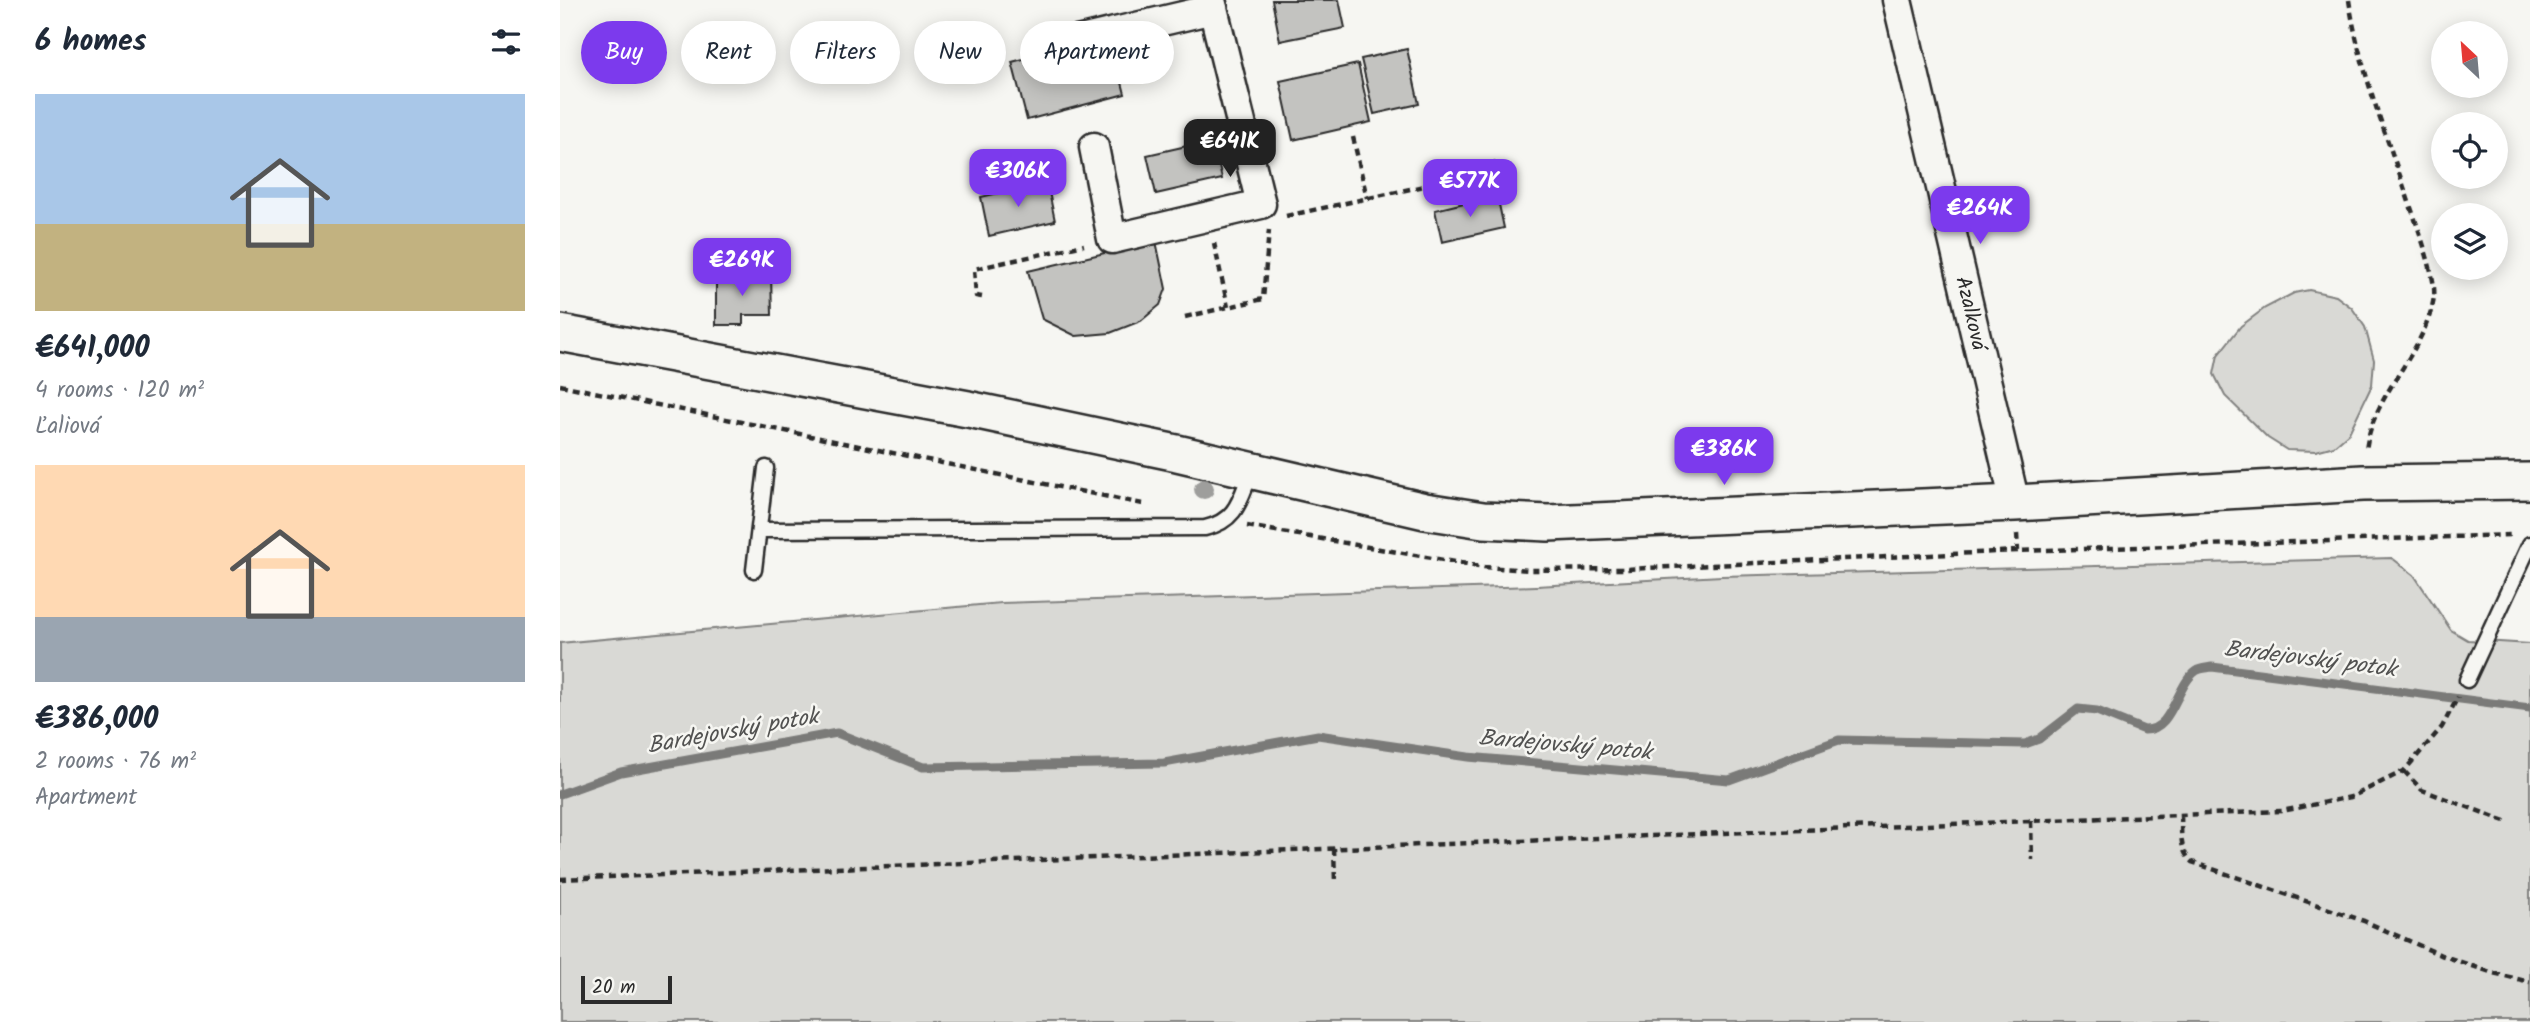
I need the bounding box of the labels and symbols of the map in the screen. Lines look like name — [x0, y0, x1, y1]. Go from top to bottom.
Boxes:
north arrow — [2431, 21, 2508, 98]
pin: €641K — [1181, 120, 1279, 179]
pin: €306K — [969, 150, 1067, 209]
pin: €577K — [1421, 160, 1519, 219]
pin: €264K — [1931, 187, 2029, 246]
pin: €269K — [693, 238, 791, 298]
street label: Azalková — [1946, 273, 1996, 356]
pin: €386K — [1675, 428, 1773, 487]
water label: Bardejovský potok — [2222, 632, 2401, 689]
water label: Bardejovský potok — [645, 699, 824, 765]
water label: Bardejovský potok — [1477, 721, 1656, 772]
scale bar — [581, 973, 672, 1005]

